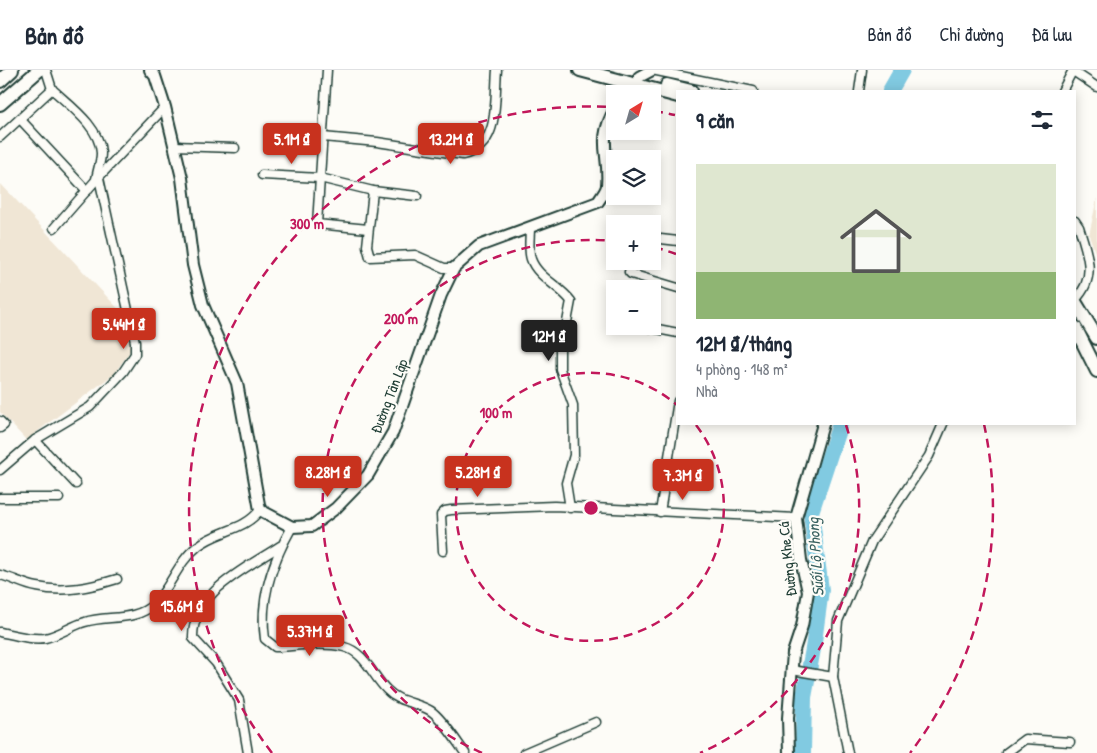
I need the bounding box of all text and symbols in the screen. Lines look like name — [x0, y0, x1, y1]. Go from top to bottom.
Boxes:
text: Bản đồ — [25, 19, 83, 51]
text: Bản đồ — [868, 22, 911, 47]
text: Chỉ đường — [939, 22, 1004, 47]
text: Đã lưu — [1032, 22, 1072, 47]
north arrow — [606, 85, 661, 140]
map controls — [606, 85, 661, 335]
text: 9 căn — [696, 106, 734, 135]
icon: filters — [1028, 106, 1056, 134]
pin: 5.1M ₫ — [251, 122, 333, 165]
pin: 13.2M ₫ — [405, 122, 497, 165]
text: 5.1M ₫ — [274, 128, 310, 150]
text: 13.2M ₫ — [429, 128, 473, 150]
button: layers — [606, 150, 661, 205]
icon: home — [831, 196, 921, 286]
text: 300 m — [290, 213, 324, 234]
button: + — [606, 215, 661, 270]
button: − — [606, 280, 661, 335]
pin: 5.44M ₫ — [78, 308, 170, 350]
text: 200 m — [384, 308, 418, 329]
text: 5.44M ₫ — [103, 313, 145, 335]
pin: 12M ₫ — [514, 320, 584, 362]
text: 12M ₫ — [532, 325, 566, 347]
text: 12M ₫/tháng — [696, 329, 792, 358]
street label: Đường Tân Lập — [365, 355, 413, 436]
text: 4 phòng · 148 m² — [696, 358, 788, 380]
text: Nhà — [696, 380, 718, 402]
text: 100 m — [480, 402, 512, 423]
pin: 8.28M ₫ — [282, 456, 374, 498]
pin: 5.28M ₫ — [432, 456, 524, 498]
pin: 7.3M ₫ — [642, 458, 724, 501]
text: 8.28M ₫ — [305, 461, 351, 483]
text: 5.28M ₫ — [456, 461, 500, 483]
text: 7.3M ₫ — [664, 464, 702, 486]
centre of rings — [582, 499, 600, 517]
water label: Suối Lộ Phong — [801, 516, 829, 597]
street label: Đường Khe Cá — [773, 521, 801, 597]
pin: 15.6M ₫ — [136, 590, 228, 632]
text: 15.6M ₫ — [161, 595, 203, 617]
pin: 5.37M ₫ — [264, 614, 356, 657]
text: 5.37M ₫ — [287, 620, 333, 642]

